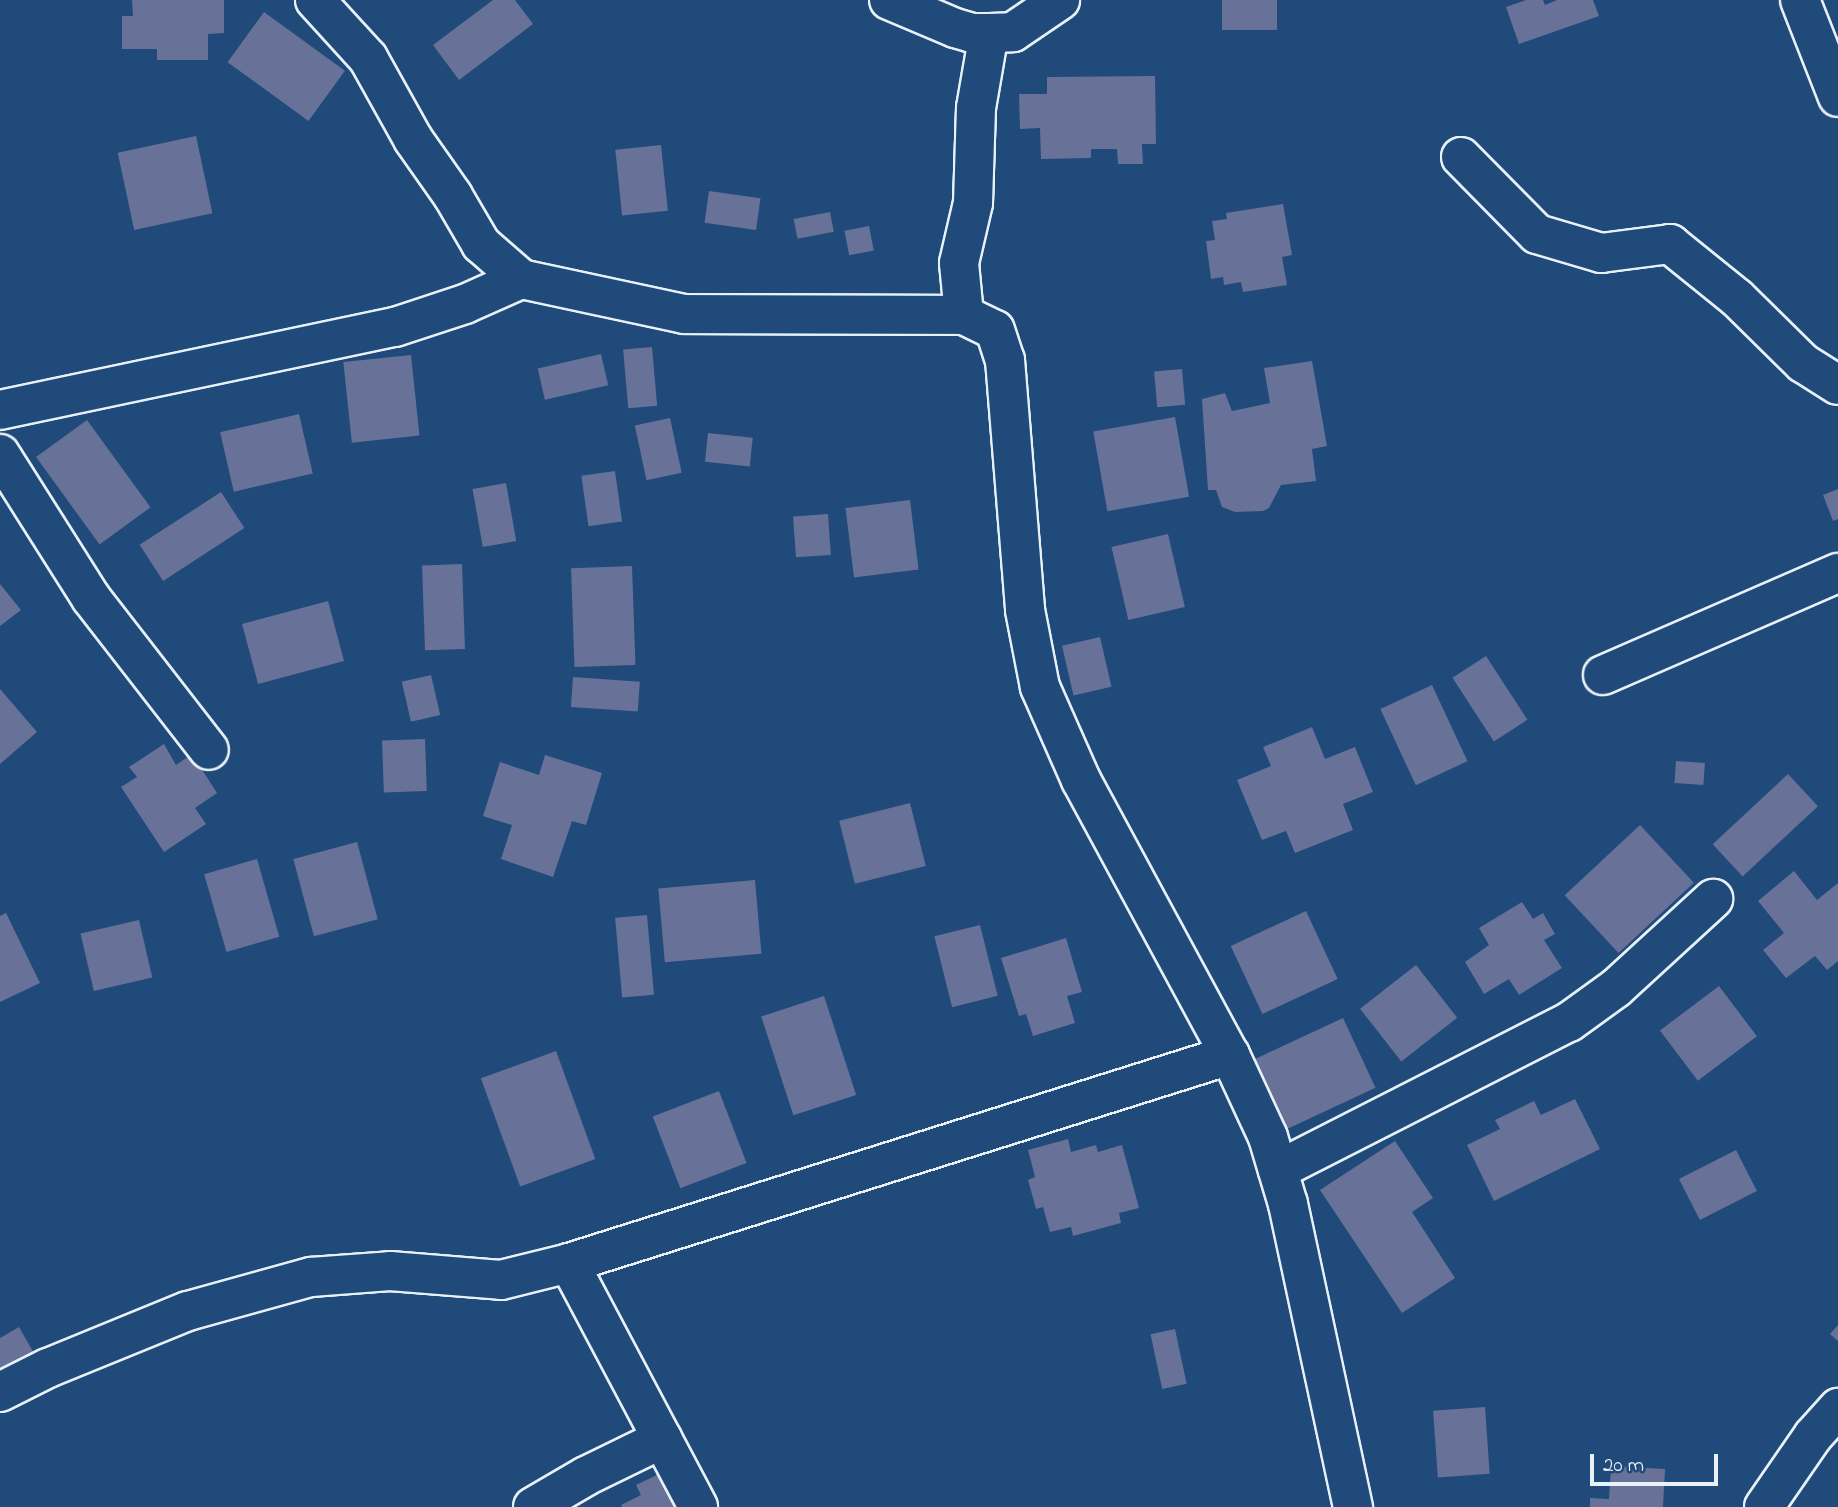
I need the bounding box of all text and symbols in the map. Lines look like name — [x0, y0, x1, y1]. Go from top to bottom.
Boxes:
scale bar — [1593, 1440, 1721, 1484]
text: 20 m — [1603, 1451, 1644, 1481]

